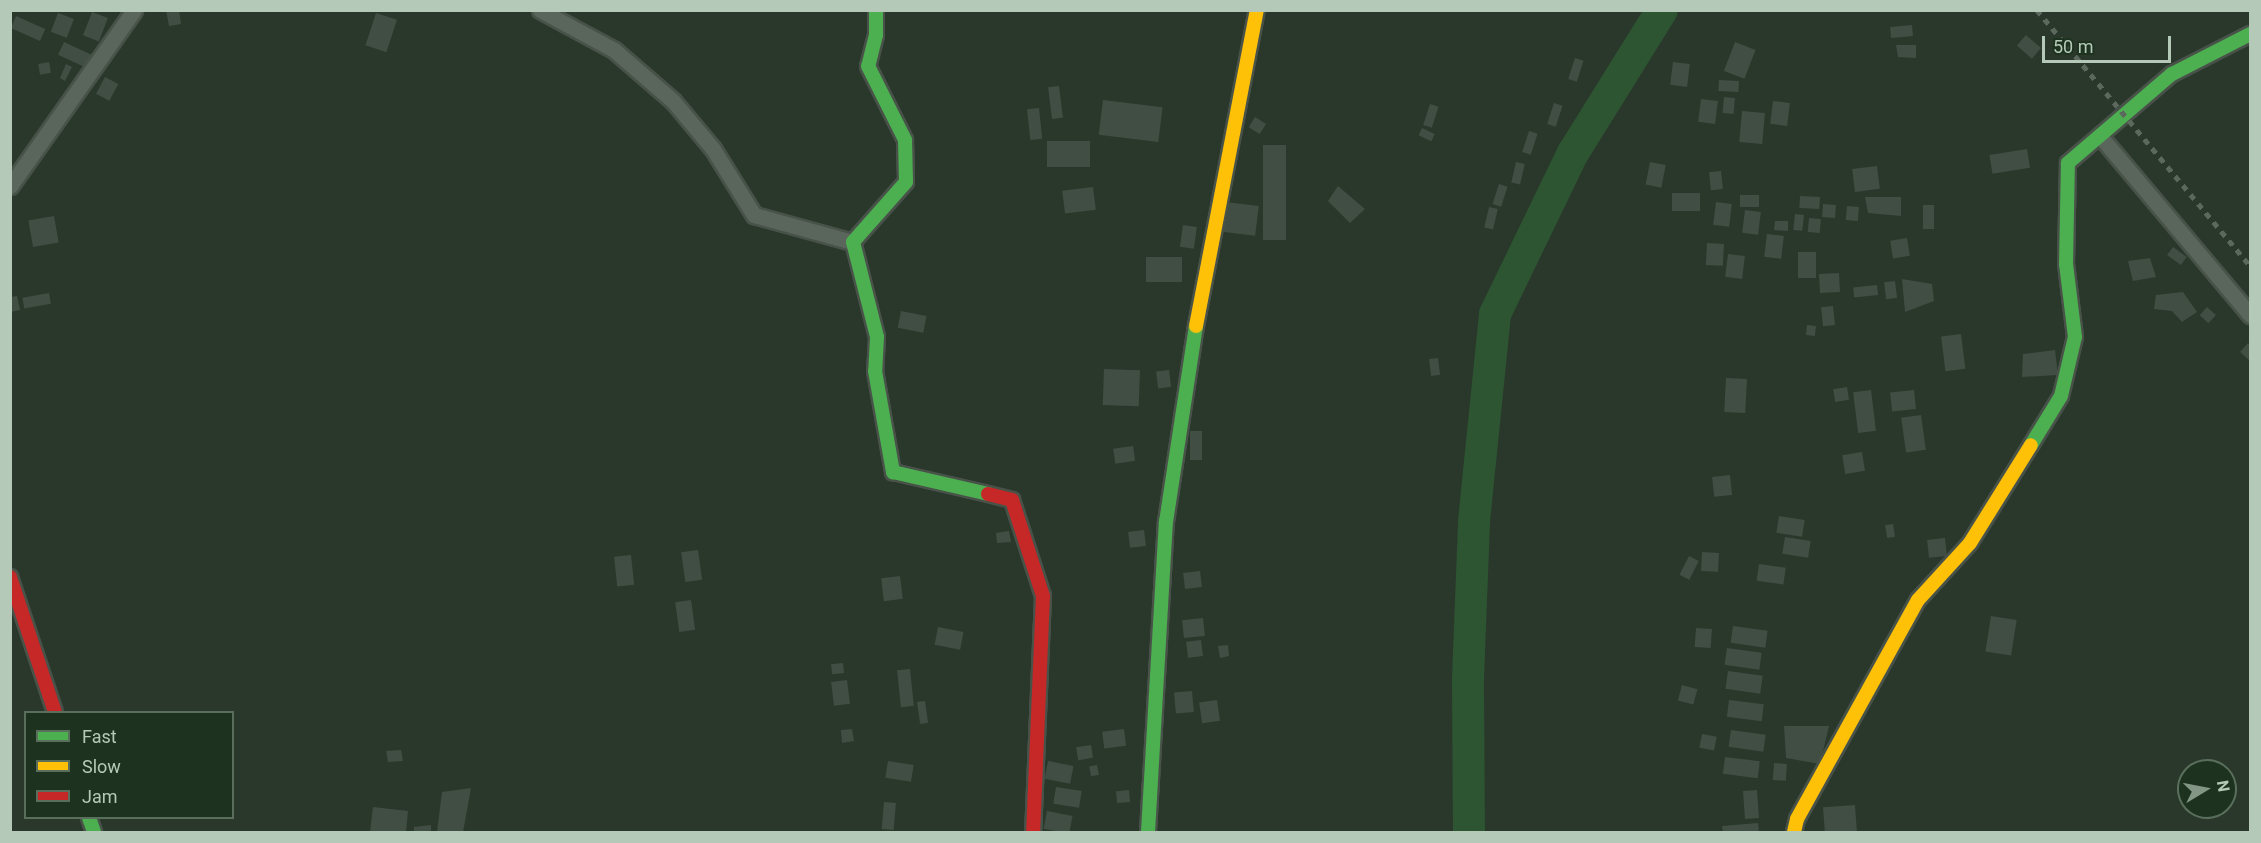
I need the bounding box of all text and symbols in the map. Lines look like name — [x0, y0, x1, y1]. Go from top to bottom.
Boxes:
scale bar — [2045, 24, 2174, 62]
text: 50 m — [2053, 36, 2093, 57]
legend — [24, 711, 234, 819]
text: Fast — [82, 726, 117, 747]
text: Slow — [82, 756, 121, 777]
north arrow — [2177, 759, 2237, 819]
text: N — [2213, 779, 2234, 793]
text: Jam — [82, 786, 118, 807]

